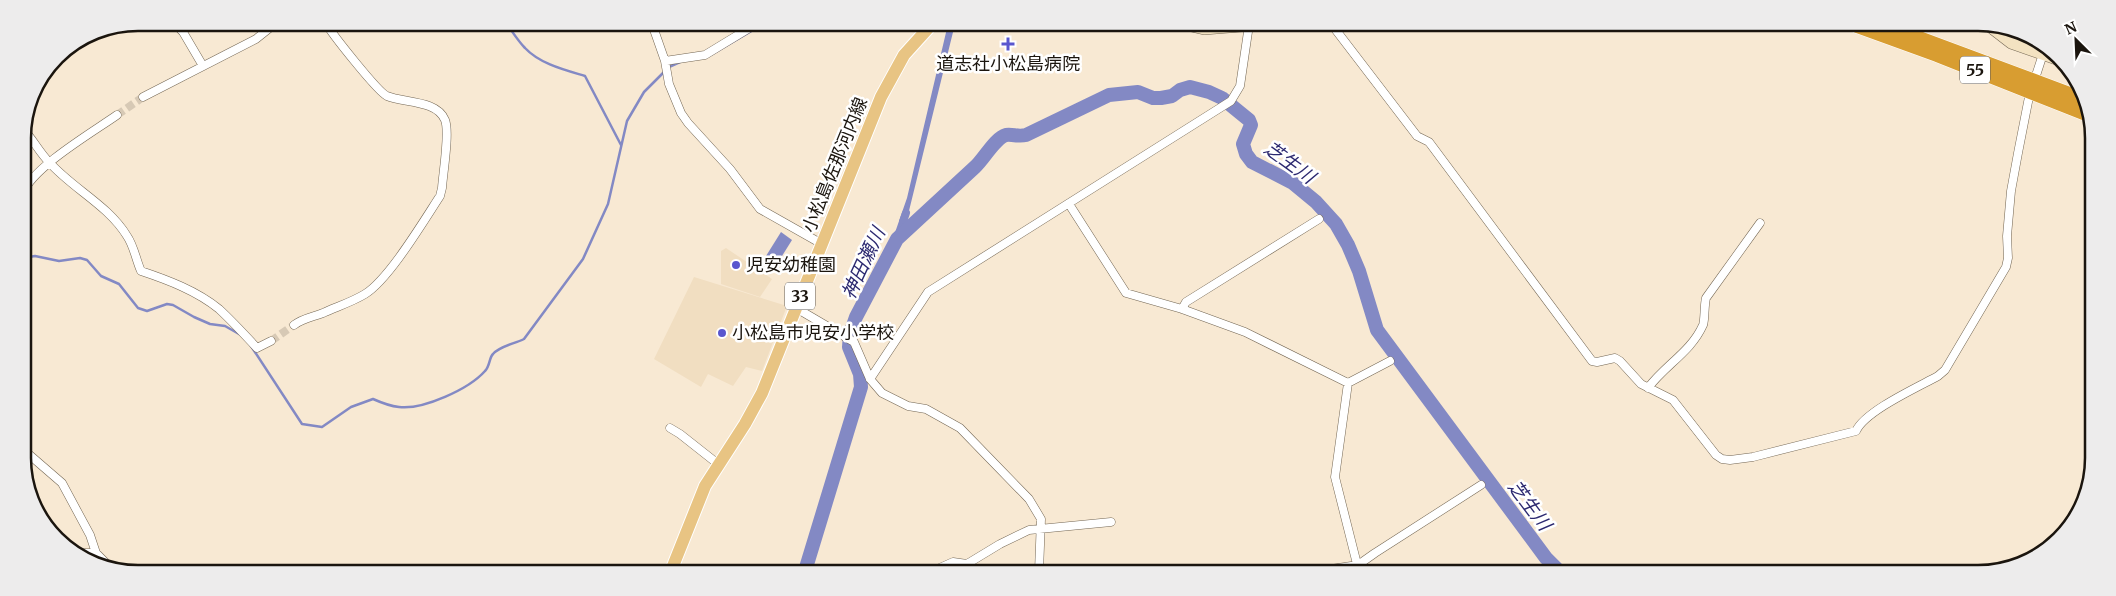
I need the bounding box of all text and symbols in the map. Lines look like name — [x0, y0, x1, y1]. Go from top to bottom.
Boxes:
north arrow — [2051, 15, 2101, 65]
text: N — [2062, 18, 2079, 39]
marker: 道志社小松島病院 — [1001, 37, 1015, 51]
place label: 道志社小松島病院 — [936, 52, 1080, 75]
road number: 55 — [1960, 56, 1990, 84]
street label: 小松島佐那河内線 — [797, 94, 872, 236]
water label: 芝生川 — [1260, 136, 1322, 190]
water label: 神田瀬川 — [836, 222, 891, 303]
place label: 児安幼稚園 — [746, 253, 836, 276]
marker: 児安幼稚園 — [730, 259, 742, 271]
road number: 33 — [785, 282, 815, 310]
place label: 小松島市児安小学校 — [732, 321, 894, 344]
marker: 小松島市児安小学校 — [716, 327, 728, 339]
water label: 芝生川 — [1503, 475, 1558, 537]

